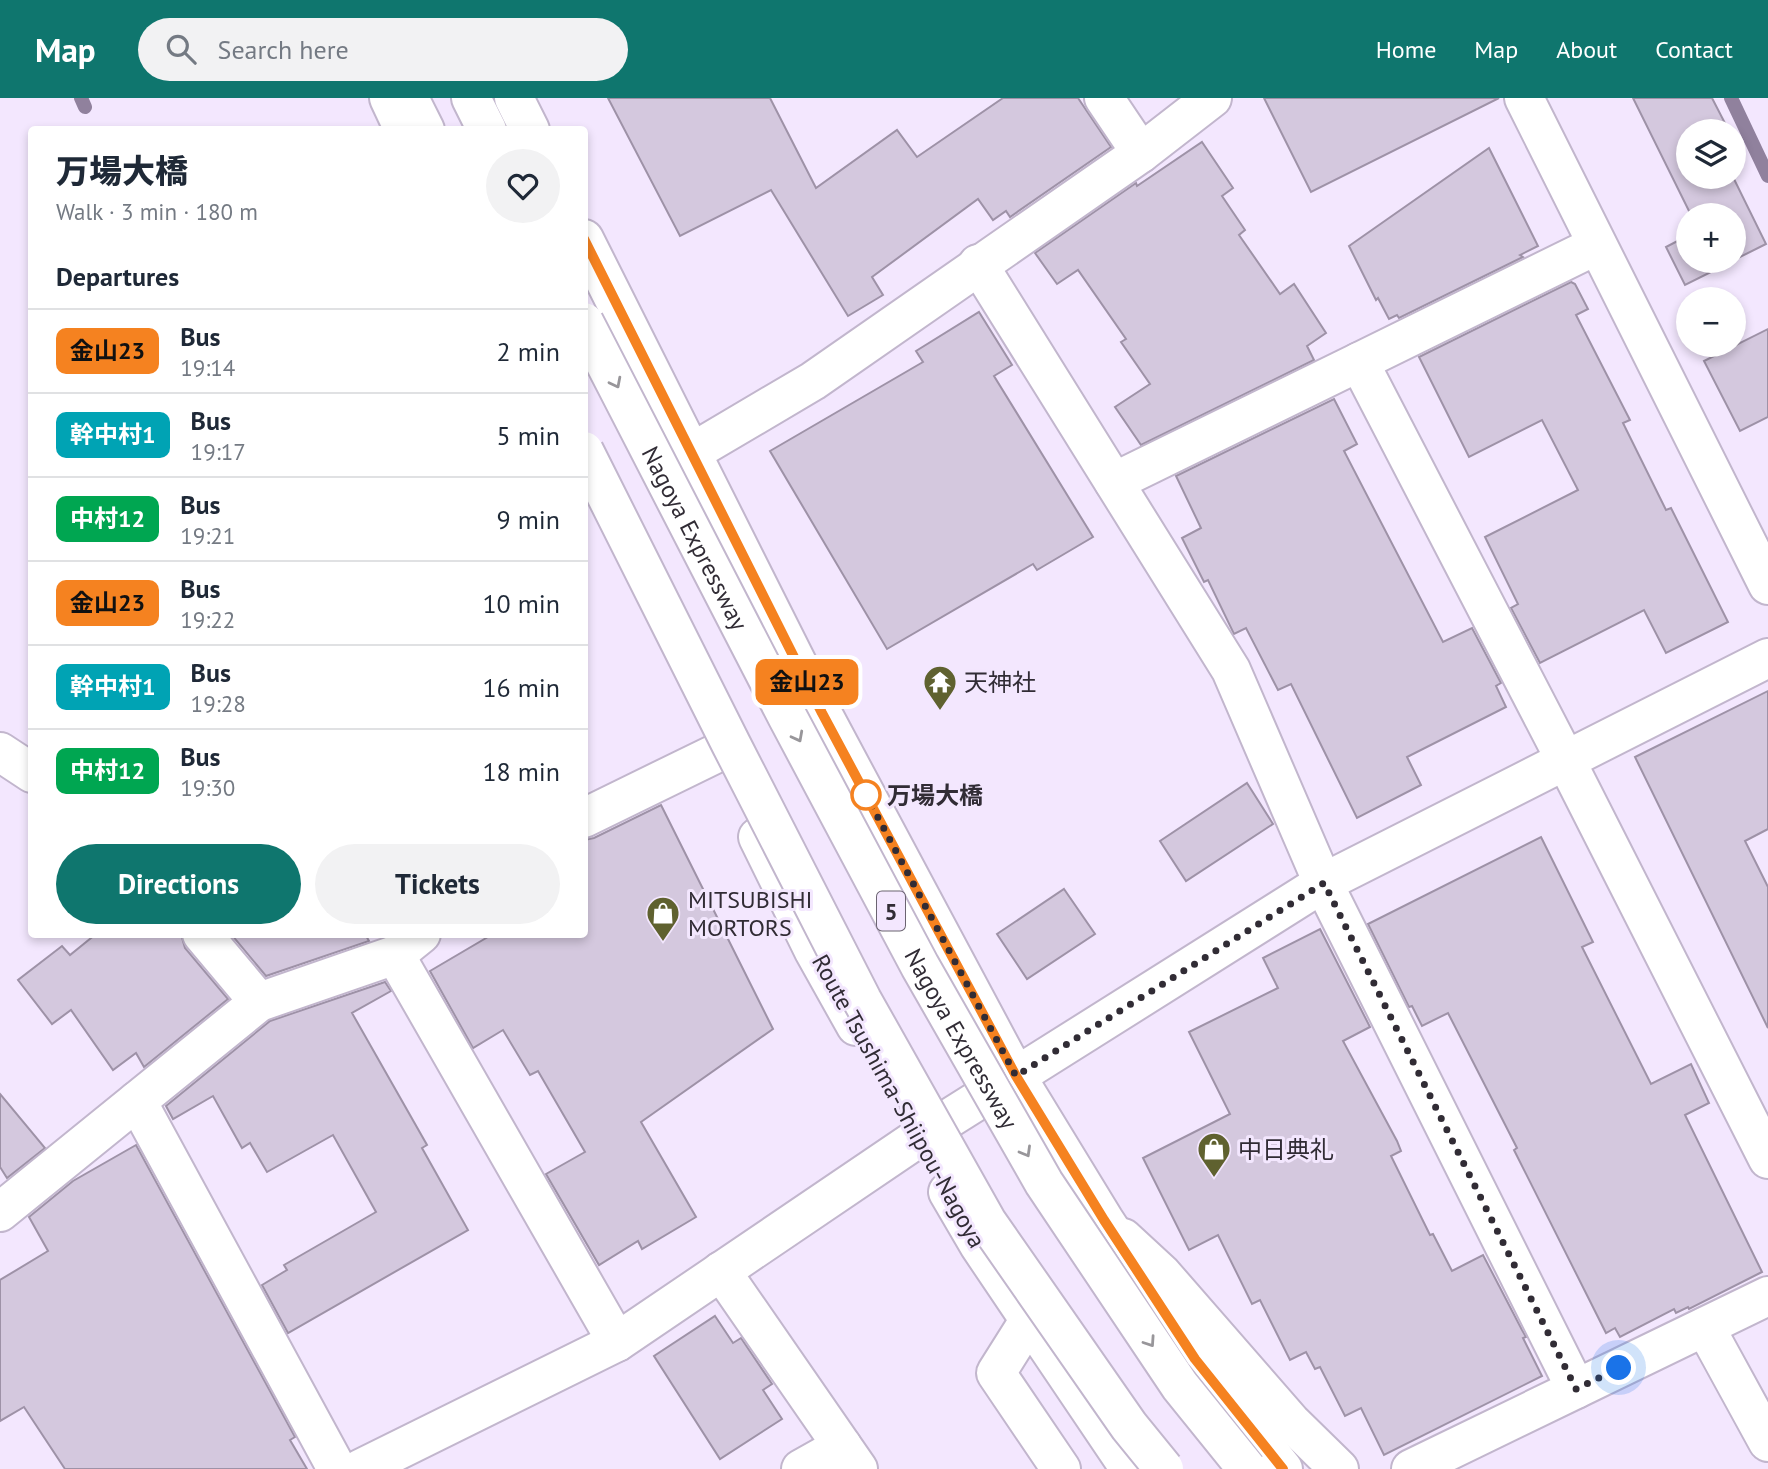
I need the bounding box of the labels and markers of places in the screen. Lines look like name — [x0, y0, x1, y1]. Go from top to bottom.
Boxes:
temple icon: 天神社 — [921, 663, 959, 712]
place label: 天神社 — [964, 667, 1036, 698]
marker: 万場大橋 — [851, 780, 881, 810]
place label: 万場大橋 — [887, 780, 983, 811]
place label: MITSUBISHI MORTORS — [688, 884, 813, 943]
shop icon: MITSUBISHI MORTORS — [644, 894, 682, 943]
shop icon: 中日典礼 — [1195, 1130, 1233, 1179]
place label: 中日典礼 — [1238, 1134, 1334, 1165]

